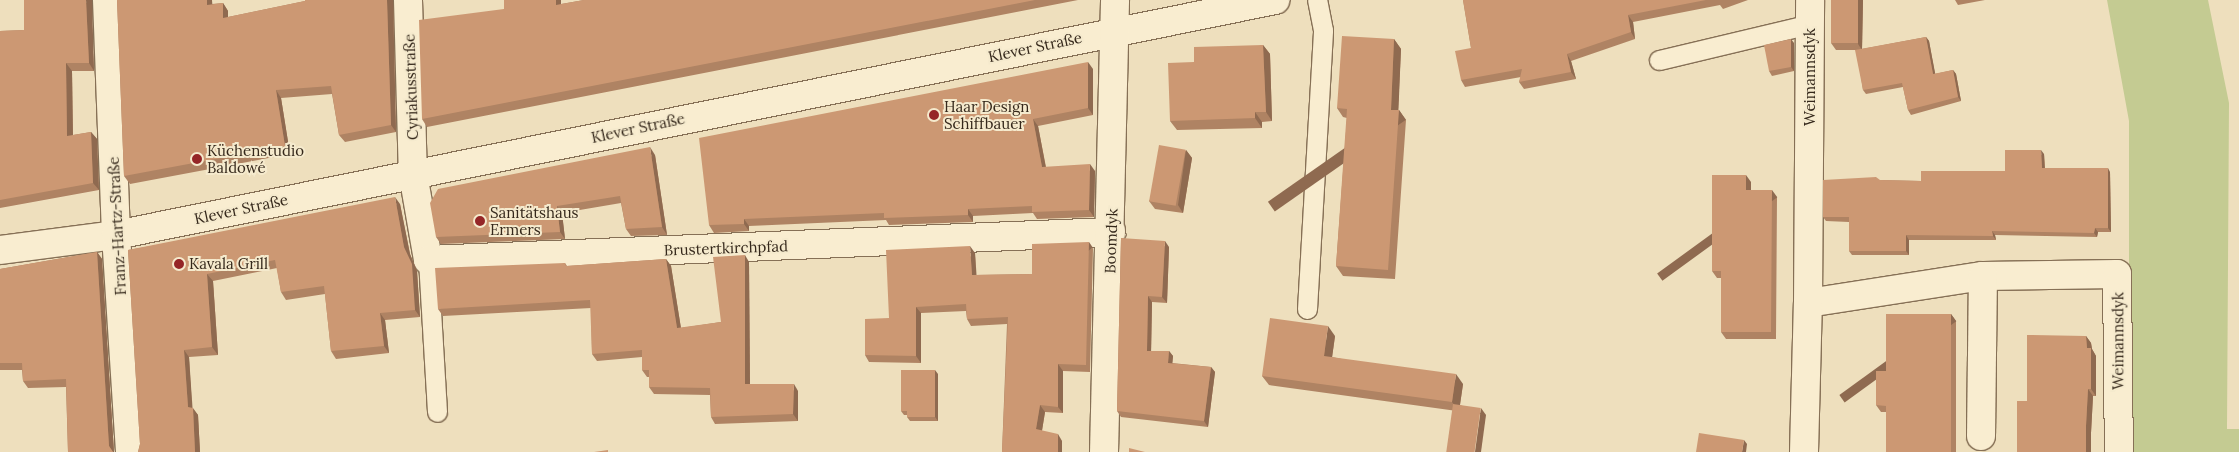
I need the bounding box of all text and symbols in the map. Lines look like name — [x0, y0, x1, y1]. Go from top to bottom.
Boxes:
street label: Klever Straße — [987, 28, 1083, 66]
street label: Weimannsdyk — [1801, 28, 1819, 126]
street label: Cyriakusstraße — [400, 34, 422, 140]
place label: Haar Design Schiffbauer — [944, 97, 1029, 132]
street label: Klever Straße — [590, 109, 686, 147]
marker: Haar Design Schiffbauer — [928, 109, 940, 121]
place label: Küchenstudio Baldowé — [207, 141, 304, 176]
marker: Küchenstudio Baldowé — [191, 153, 203, 165]
street label: Franz-Hartz-Straße — [104, 156, 130, 296]
street label: Klever Straße — [193, 190, 289, 228]
place label: Sanitätshaus Ermers — [490, 203, 579, 238]
street label: Boomdyk — [1101, 208, 1121, 274]
marker: Sanitätshaus Ermers — [474, 215, 486, 227]
street label: Brustertkirchpfad — [664, 237, 788, 259]
place label: Kavala Grill — [189, 255, 268, 273]
marker: Kavala Grill — [173, 258, 185, 270]
street label: Weimannsdyk — [2109, 292, 2127, 390]

